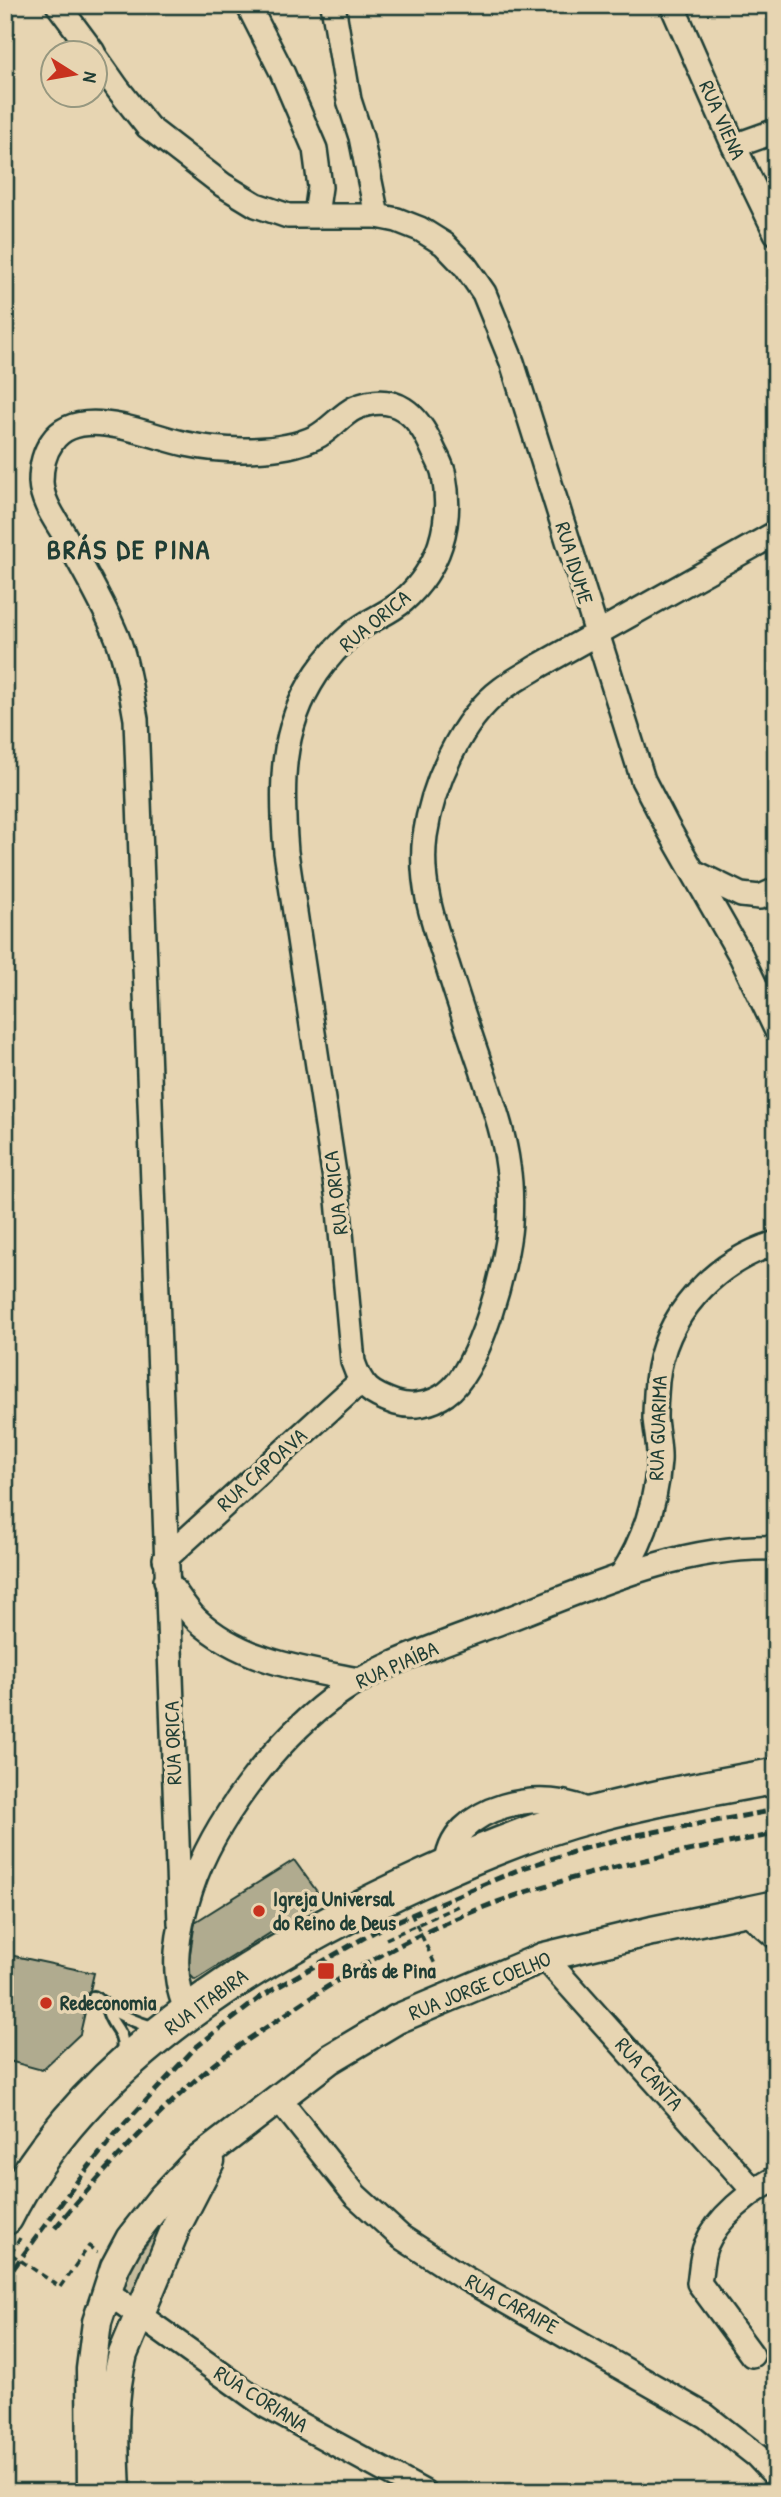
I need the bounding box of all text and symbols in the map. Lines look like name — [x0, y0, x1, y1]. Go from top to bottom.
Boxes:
north arrow — [38, 38, 108, 108]
text: N — [77, 70, 104, 85]
street label: RUA VIENA — [692, 76, 753, 164]
street label: RUA IDUME — [548, 518, 601, 607]
district label: BRÁS DE PINA — [47, 530, 211, 568]
street label: RUA ORICA — [333, 583, 416, 658]
street label: RUA ORICA — [316, 1150, 355, 1237]
street label: RUA GUARIMA — [641, 1375, 674, 1481]
street label: RUA CAPOAVA — [210, 1421, 313, 1518]
street label: RUA PIAÍBA — [351, 1634, 443, 1696]
street label: RUA ORICA — [157, 1700, 188, 1786]
place label: Igreja Universal do Reino de Deus — [273, 1884, 396, 1937]
marker: Igreja Universal do Reino de Deus — [251, 1903, 267, 1919]
street label: RUA JORGE COELHO — [404, 1944, 555, 2027]
place label: Brás de Pina — [342, 1956, 437, 1985]
street label: RUA ITABIRA — [158, 1961, 253, 2042]
marker: Brás de Pina — [316, 1961, 336, 1981]
place label: Redeconomia — [60, 1988, 157, 2017]
marker: Redeconomia — [38, 1995, 54, 2011]
street label: RUA CANTA — [609, 2031, 690, 2117]
street label: RUA CARAIPE — [461, 2266, 564, 2341]
street label: RUA CORIANA — [209, 2358, 314, 2439]

